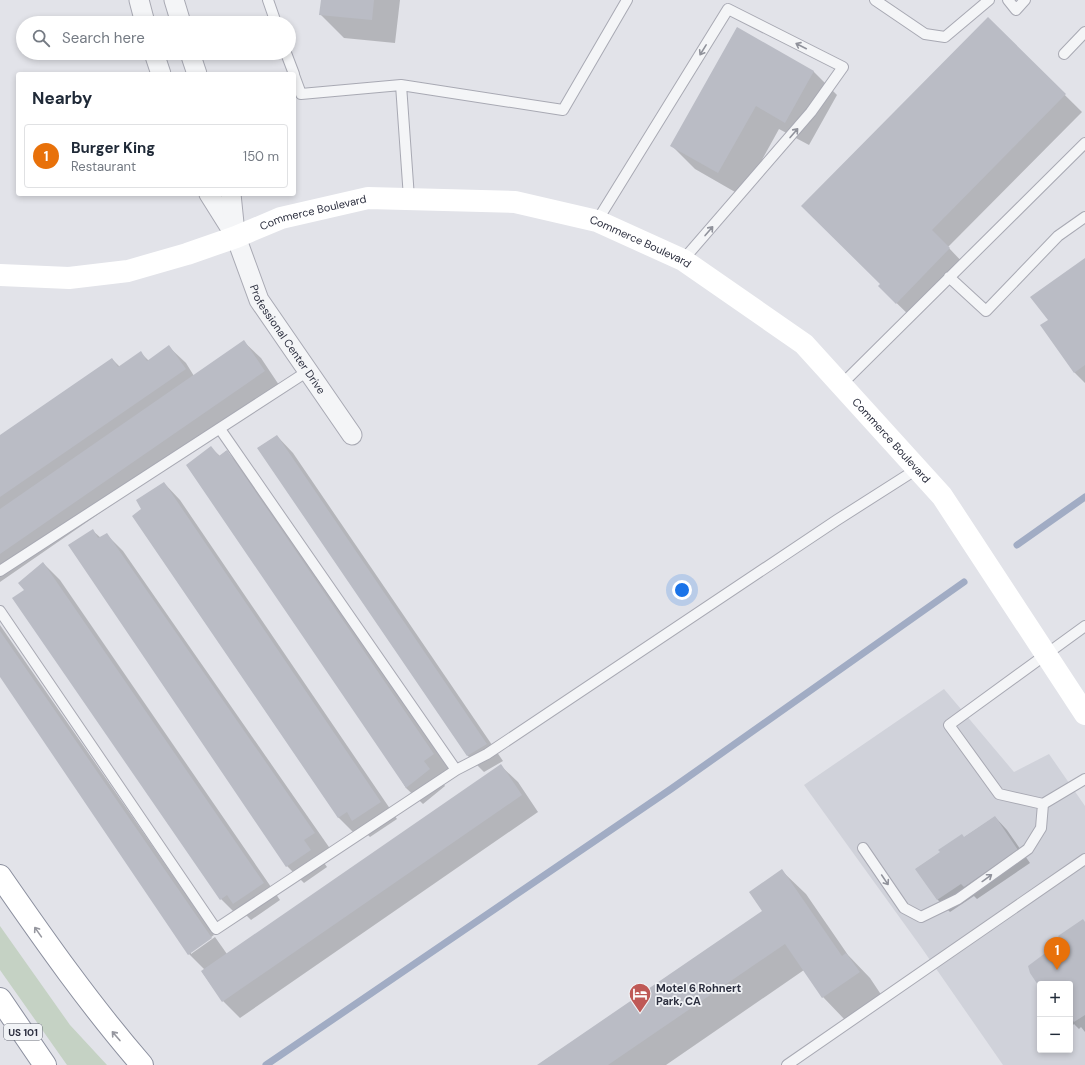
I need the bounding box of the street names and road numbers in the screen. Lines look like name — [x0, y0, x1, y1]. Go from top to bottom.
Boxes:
street label: Commerce Boulevard — [258, 192, 368, 233]
street label: Commerce Boulevard — [589, 213, 694, 271]
street label: Professional Center Drive — [247, 282, 329, 397]
street label: Commerce Boulevard — [849, 395, 934, 486]
road number: US 101 — [4, 1024, 42, 1040]

